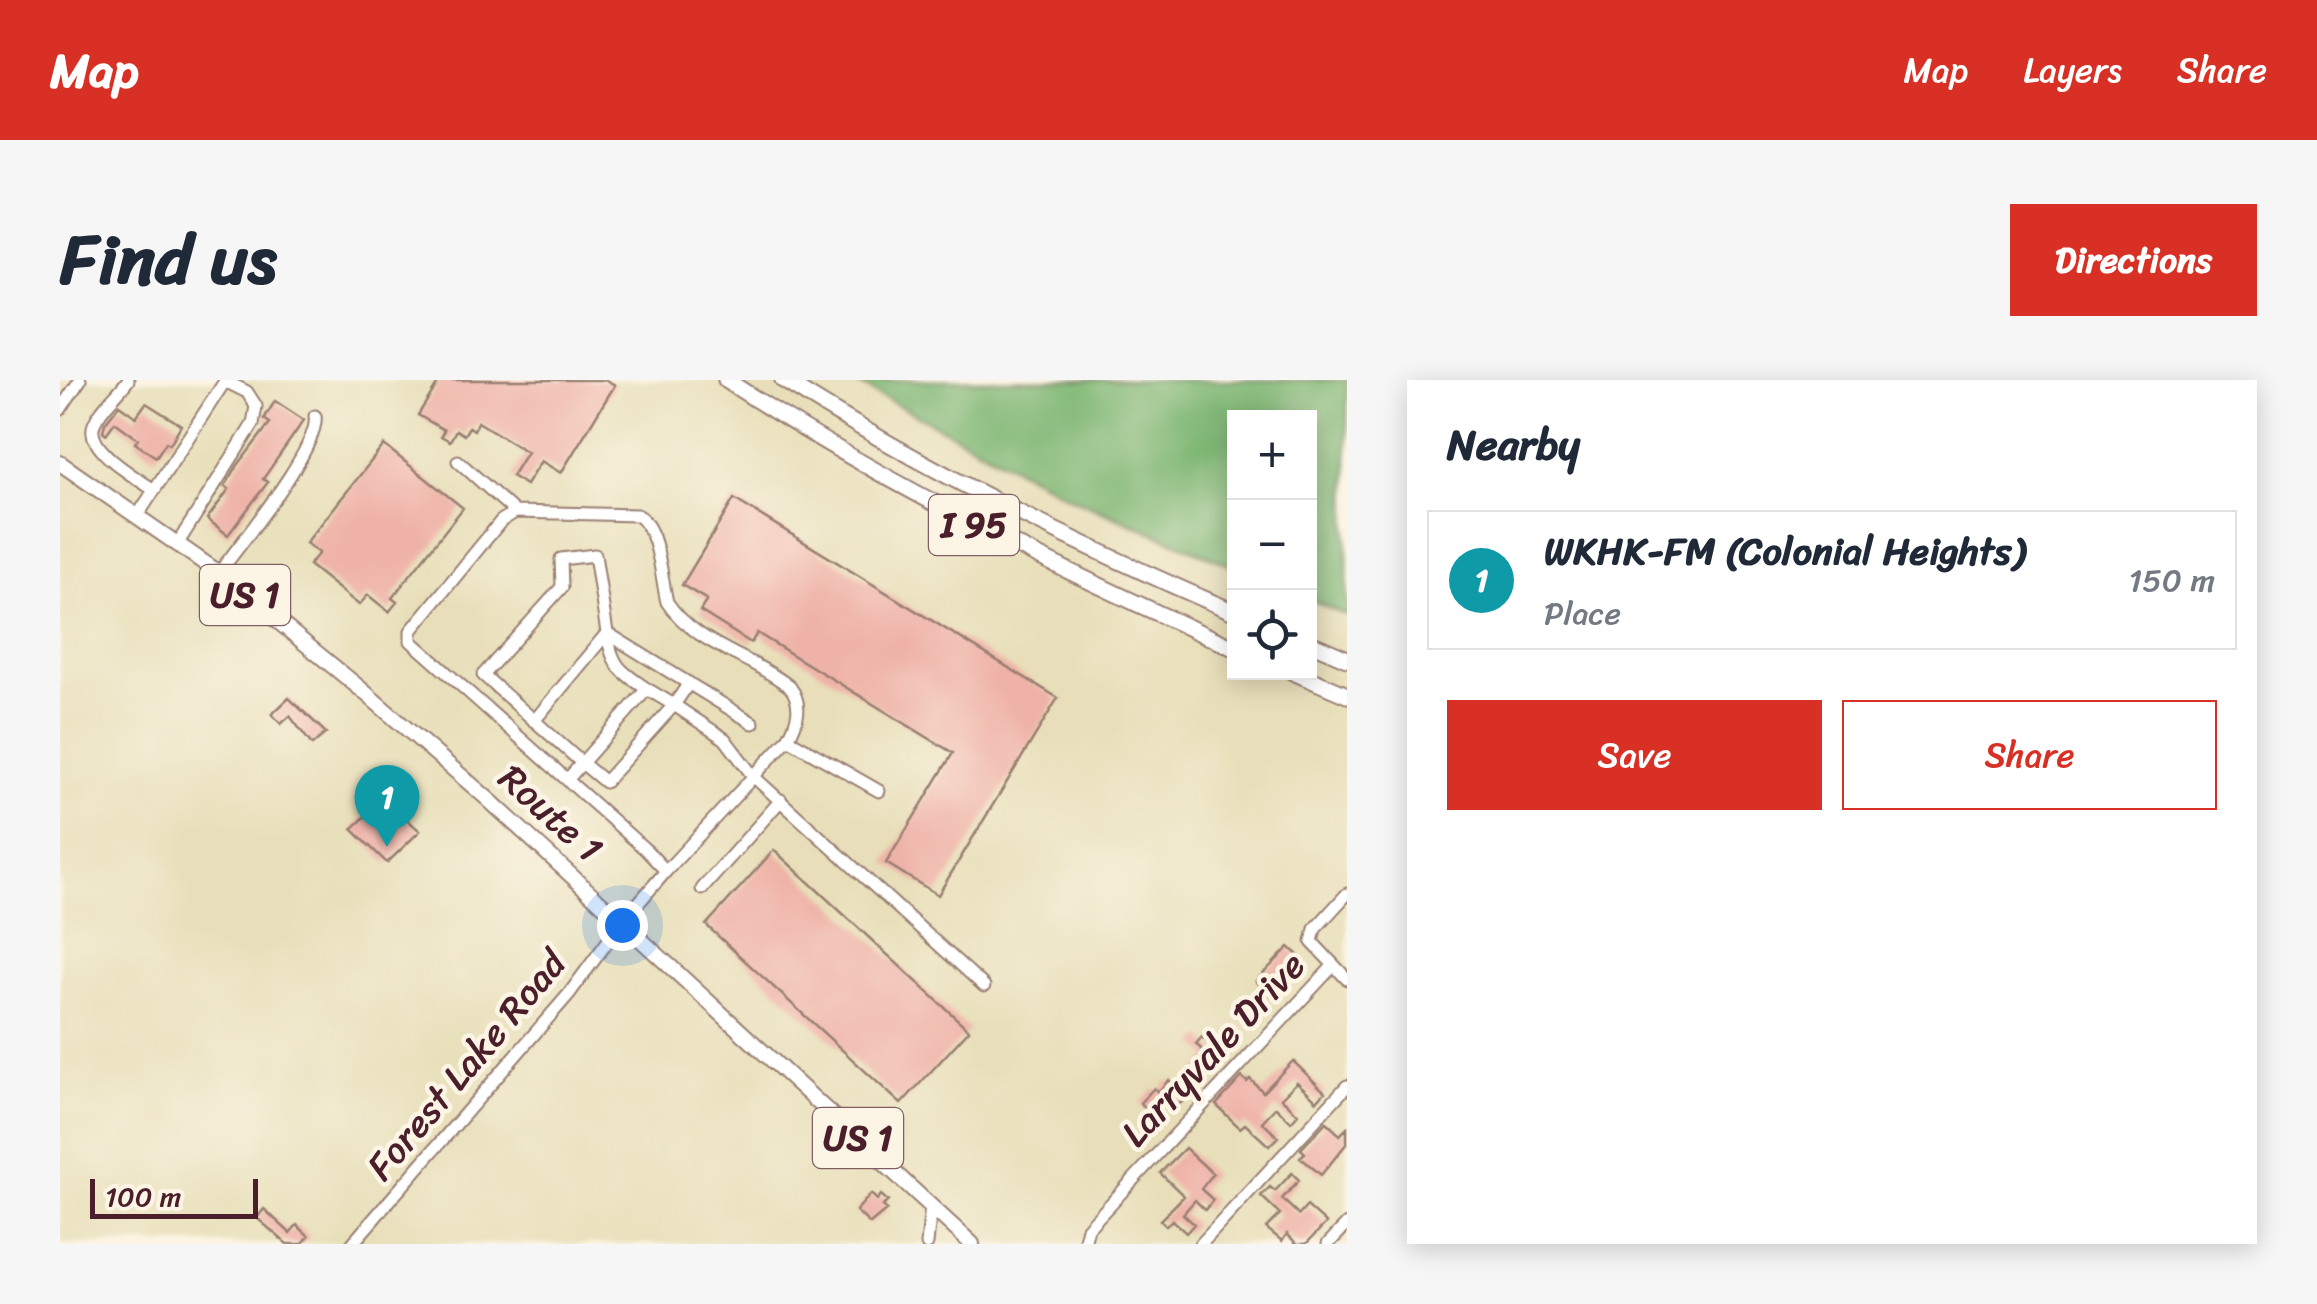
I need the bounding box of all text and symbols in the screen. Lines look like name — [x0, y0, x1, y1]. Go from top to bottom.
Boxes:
text: Map — [50, 28, 139, 113]
text: Map — [1904, 39, 1968, 101]
text: Layers — [2023, 39, 2122, 101]
text: Share — [2177, 39, 2267, 101]
text: Find us — [60, 198, 277, 322]
button: Directions — [2010, 204, 2257, 316]
text: Nearby — [1447, 408, 1580, 482]
map controls — [1227, 410, 1317, 680]
button: + — [1227, 410, 1317, 500]
road number: I 95 — [929, 495, 1019, 555]
button: − — [1227, 500, 1317, 590]
text: WKHK-FM (Colonial Heights) — [1544, 518, 2025, 585]
text: 1 — [1475, 552, 1488, 609]
text: 150 m — [2129, 552, 2215, 609]
road number: US 1 — [200, 565, 290, 625]
text: Place — [1544, 585, 1621, 642]
button: locate — [1227, 590, 1317, 680]
button: Save — [1447, 700, 1822, 810]
button: Share — [1842, 700, 2217, 810]
street label: Route 1 — [482, 747, 619, 880]
pin: 1 — [354, 764, 420, 847]
your location — [597, 900, 648, 951]
street label: Forest Lake Road — [349, 933, 585, 1196]
street label: Larryvale Drive — [1104, 935, 1323, 1163]
road number: US 1 — [813, 1108, 903, 1168]
text: 100 m — [105, 1172, 181, 1221]
scale bar — [90, 1174, 258, 1218]

